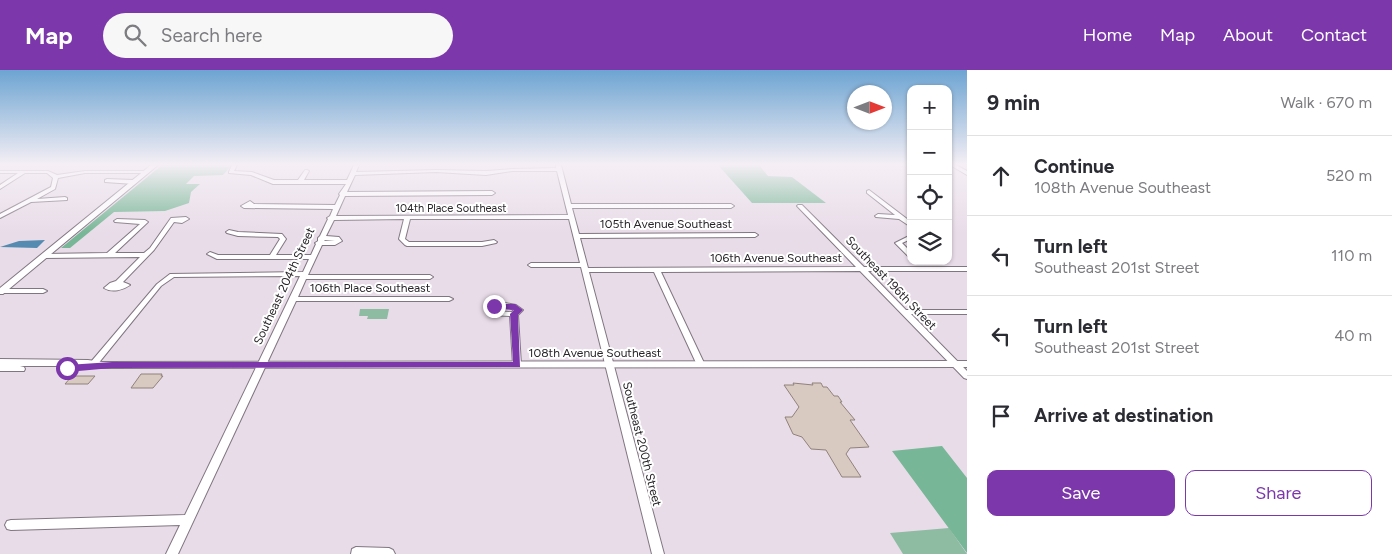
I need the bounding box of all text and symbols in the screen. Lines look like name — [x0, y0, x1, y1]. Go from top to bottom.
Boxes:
search box — [103, 13, 453, 58]
text: Map — [25, 21, 73, 50]
icon: search — [121, 21, 149, 49]
text: Search here — [161, 24, 262, 47]
text: Home — [1083, 24, 1132, 46]
text: Map — [1160, 24, 1195, 46]
text: About — [1223, 24, 1273, 46]
text: Contact — [1301, 24, 1367, 46]
north arrow — [847, 85, 892, 130]
map controls — [907, 85, 952, 265]
button: + — [907, 85, 952, 130]
text: 9 min — [987, 90, 1040, 115]
text: Walk · 670 m — [1280, 93, 1372, 112]
button: − — [907, 130, 952, 175]
text: Continue — [1034, 155, 1114, 178]
icon: ahead — [987, 162, 1015, 190]
text: 520 m — [1326, 166, 1372, 185]
button: locate — [907, 175, 952, 220]
text: 108th Avenue Southeast — [1034, 178, 1211, 197]
street label: 104th Place Southeast — [396, 202, 506, 215]
street label: 105th Avenue Southeast — [600, 217, 733, 231]
button: layers — [907, 220, 952, 265]
street label: Southeast 204th Street — [251, 225, 318, 347]
street label: Southeast 196th Street — [843, 233, 940, 333]
text: Turn left — [1034, 235, 1108, 258]
icon: left — [987, 242, 1015, 270]
text: 110 m — [1331, 246, 1372, 265]
street label: 106th Avenue Southeast — [710, 251, 843, 265]
text: Southeast 201st Street — [1034, 258, 1199, 277]
street label: 106th Place Southeast — [310, 281, 431, 295]
route end — [483, 295, 506, 318]
text: Turn left — [1034, 315, 1108, 338]
icon: left — [987, 322, 1015, 350]
text: 40 m — [1334, 326, 1372, 345]
text: Southeast 201st Street — [1034, 338, 1199, 357]
street label: 108th Avenue Southeast — [529, 346, 662, 360]
route start — [56, 357, 79, 380]
street label: Southeast 200th Street — [620, 380, 664, 508]
icon: arrive — [987, 402, 1015, 430]
text: Arrive at destination — [1034, 404, 1213, 427]
button: Save — [987, 470, 1175, 516]
button: Share — [1185, 470, 1372, 516]

